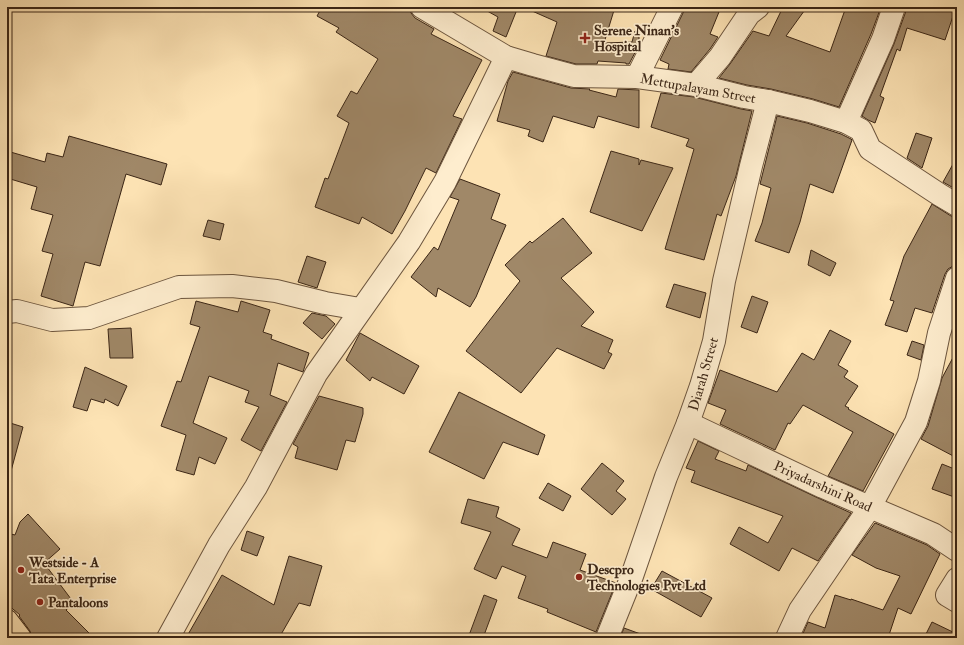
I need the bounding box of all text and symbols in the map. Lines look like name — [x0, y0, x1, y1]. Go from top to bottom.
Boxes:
place label: Serene Ninan's Hospital — [594, 22, 679, 56]
marker: Serene Ninan's Hospital — [579, 32, 591, 44]
street label: Mettupalayam Street — [639, 70, 757, 108]
street label: Diarah Street — [685, 335, 722, 413]
street label: Priyadarshini Road — [771, 457, 875, 517]
place label: Westside - A Tata Enterprise — [28, 554, 116, 588]
place label: Descpro Technologies Pvt Ltd — [586, 561, 706, 595]
marker: Westside - A Tata Enterprise — [16, 565, 26, 575]
marker: Descpro Technologies Pvt Ltd — [574, 572, 584, 582]
place label: Pantaloons — [48, 594, 108, 611]
marker: Pantaloons — [35, 597, 45, 607]

